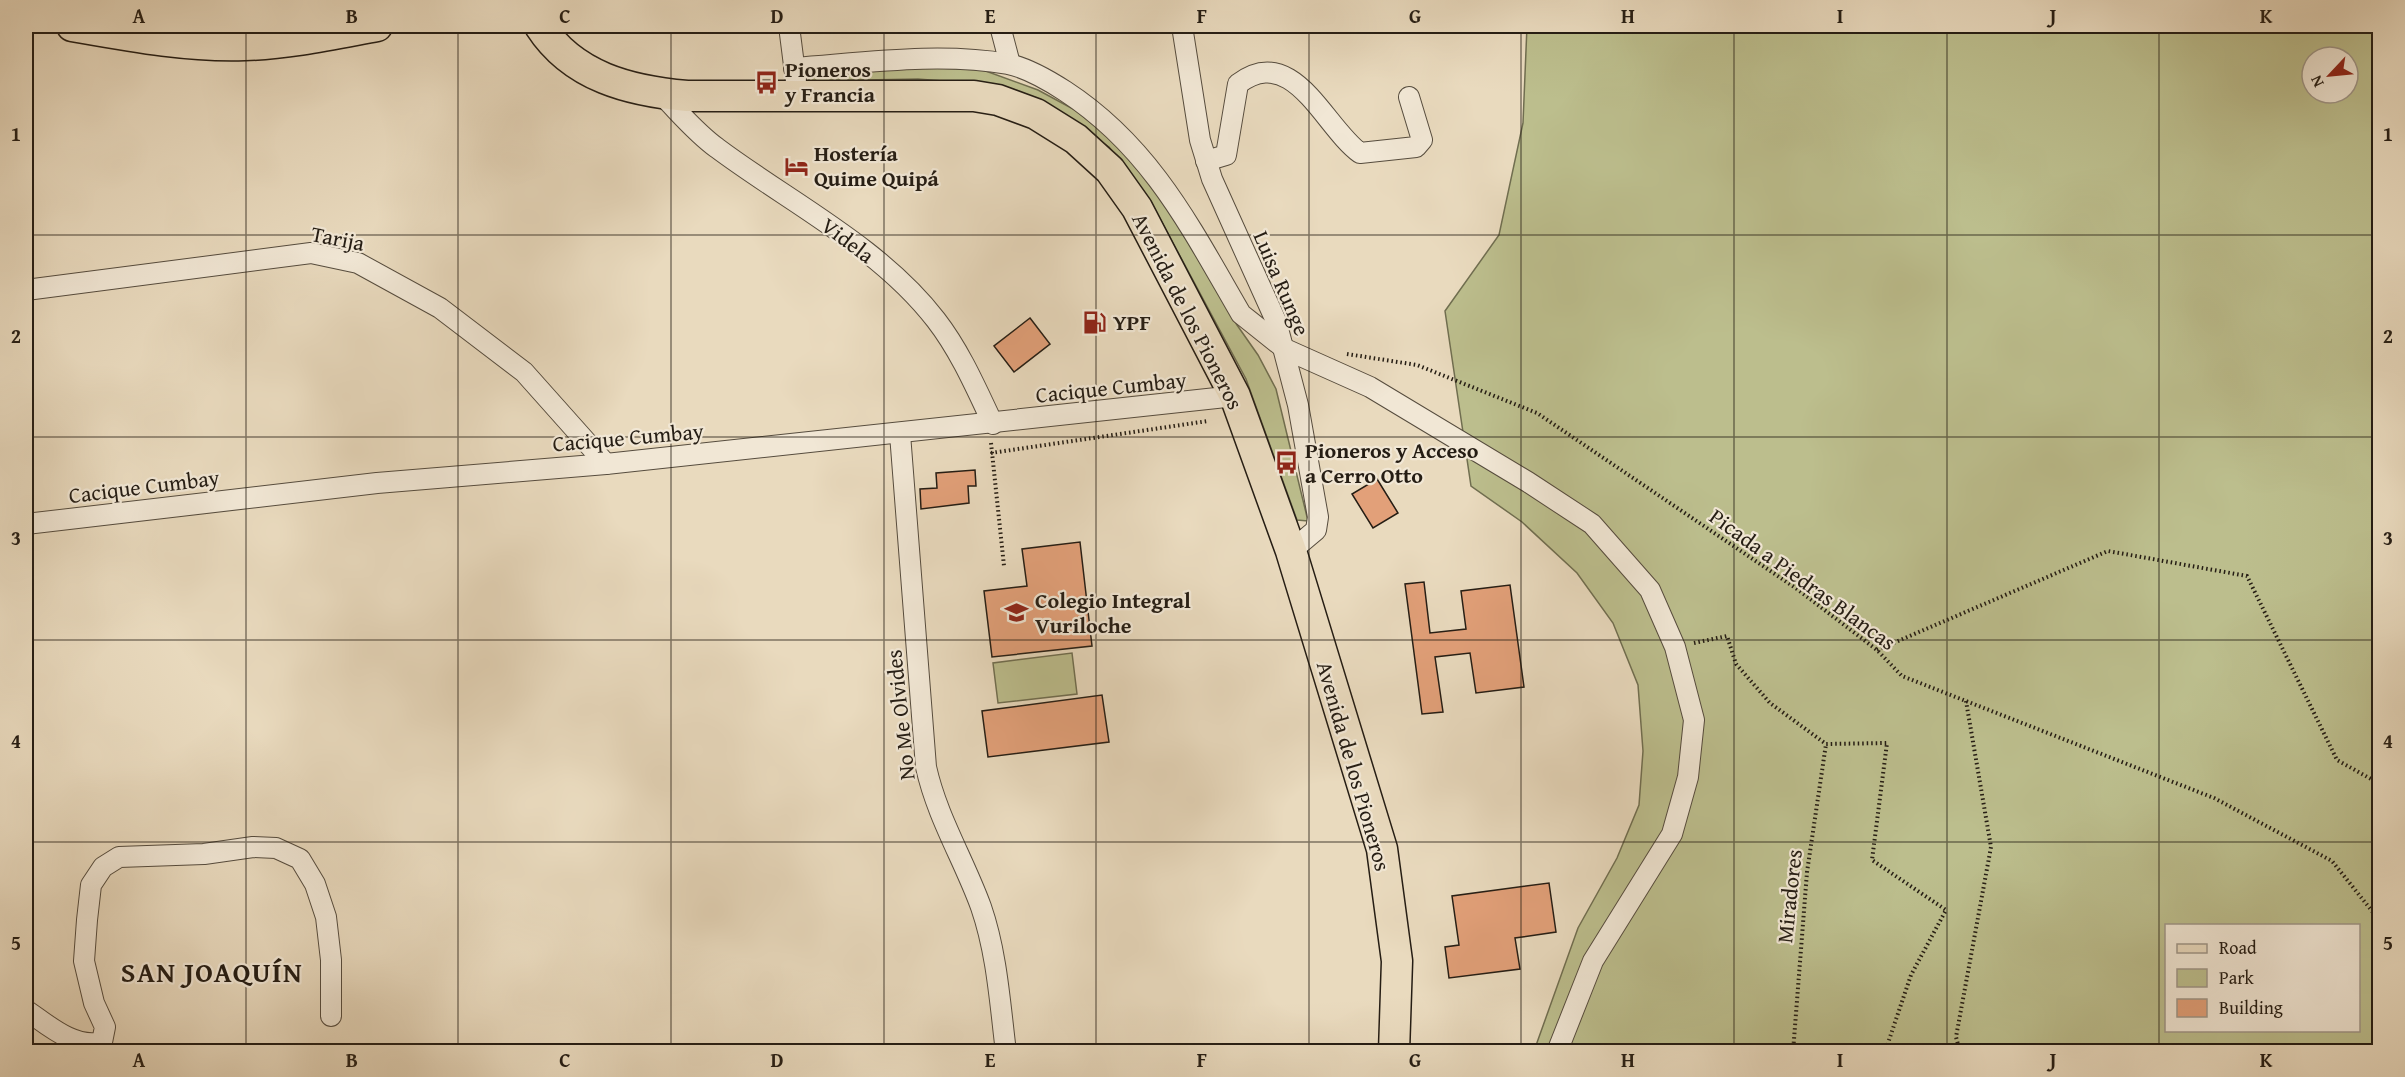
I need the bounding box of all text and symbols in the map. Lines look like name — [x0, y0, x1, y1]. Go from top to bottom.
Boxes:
text: A — [133, 1, 146, 30]
text: B — [346, 1, 358, 30]
text: C — [559, 1, 571, 30]
text: D — [770, 1, 784, 30]
text: E — [985, 1, 996, 30]
text: F — [1197, 1, 1207, 30]
text: G — [1409, 1, 1421, 30]
text: H — [1621, 1, 1635, 30]
text: I — [1837, 1, 1843, 30]
text: J — [2047, 1, 2057, 30]
text: K — [2260, 1, 2273, 30]
north arrow — [2300, 45, 2360, 105]
place label: Pioneros y Francia — [784, 53, 876, 110]
bus stop icon: Pioneros y Francia — [754, 69, 780, 95]
text: N — [2303, 71, 2330, 92]
text: 1 — [11, 119, 21, 148]
text: 1 — [2383, 119, 2393, 148]
place label: Hostería Quime Quipá — [814, 137, 940, 194]
hotel icon: Hostería Quime Quipá — [783, 153, 809, 179]
street label: Avenida de los Pioneros — [1124, 207, 1252, 415]
street label: Videla — [815, 209, 882, 271]
street label: Tarija — [309, 217, 368, 259]
street label: Luisa Runge — [1246, 226, 1318, 340]
place label: YPF — [1113, 306, 1151, 338]
fuel station icon: YPF — [1082, 309, 1108, 335]
text: 2 — [11, 321, 21, 350]
text: 2 — [2383, 321, 2393, 350]
street label: Cacique Cumbay — [1034, 363, 1188, 411]
street label: Cacique Cumbay — [551, 414, 705, 460]
place label: Pioneros y Acceso a Cerro Otto — [1305, 434, 1479, 491]
bus stop icon: Pioneros y Acceso a Cerro Otto — [1274, 450, 1300, 476]
street label: Cacique Cumbay — [67, 461, 221, 511]
street label: Picada a Piedras Blancas — [1703, 500, 1903, 658]
text: 3 — [11, 523, 21, 552]
text: 3 — [2383, 523, 2393, 552]
place label: Colegio Integral Vuriloche — [1035, 584, 1191, 641]
school or university icon: Colegio Integral Vuriloche — [1004, 600, 1030, 626]
street label: No Me Olvides — [877, 648, 923, 782]
street label: Avenida de los Pioneros — [1309, 657, 1399, 875]
text: 4 — [11, 726, 21, 755]
text: 4 — [2383, 726, 2393, 755]
street label: Miradores — [1768, 847, 1810, 945]
legend — [2165, 924, 2360, 1032]
text: 5 — [11, 928, 21, 957]
text: 5 — [2383, 928, 2393, 957]
text: Road — [2219, 934, 2257, 961]
district label: SAN JOAQUÍN — [121, 951, 303, 992]
text: Park — [2219, 964, 2255, 991]
text: Building — [2219, 994, 2283, 1021]
text: A — [133, 1045, 146, 1074]
text: B — [346, 1045, 358, 1074]
text: C — [559, 1045, 571, 1074]
text: D — [770, 1045, 784, 1074]
text: E — [985, 1045, 996, 1074]
text: F — [1197, 1045, 1207, 1074]
text: G — [1409, 1045, 1421, 1074]
text: H — [1621, 1045, 1635, 1074]
text: I — [1837, 1045, 1843, 1074]
text: J — [2047, 1045, 2057, 1074]
text: K — [2260, 1045, 2273, 1074]

